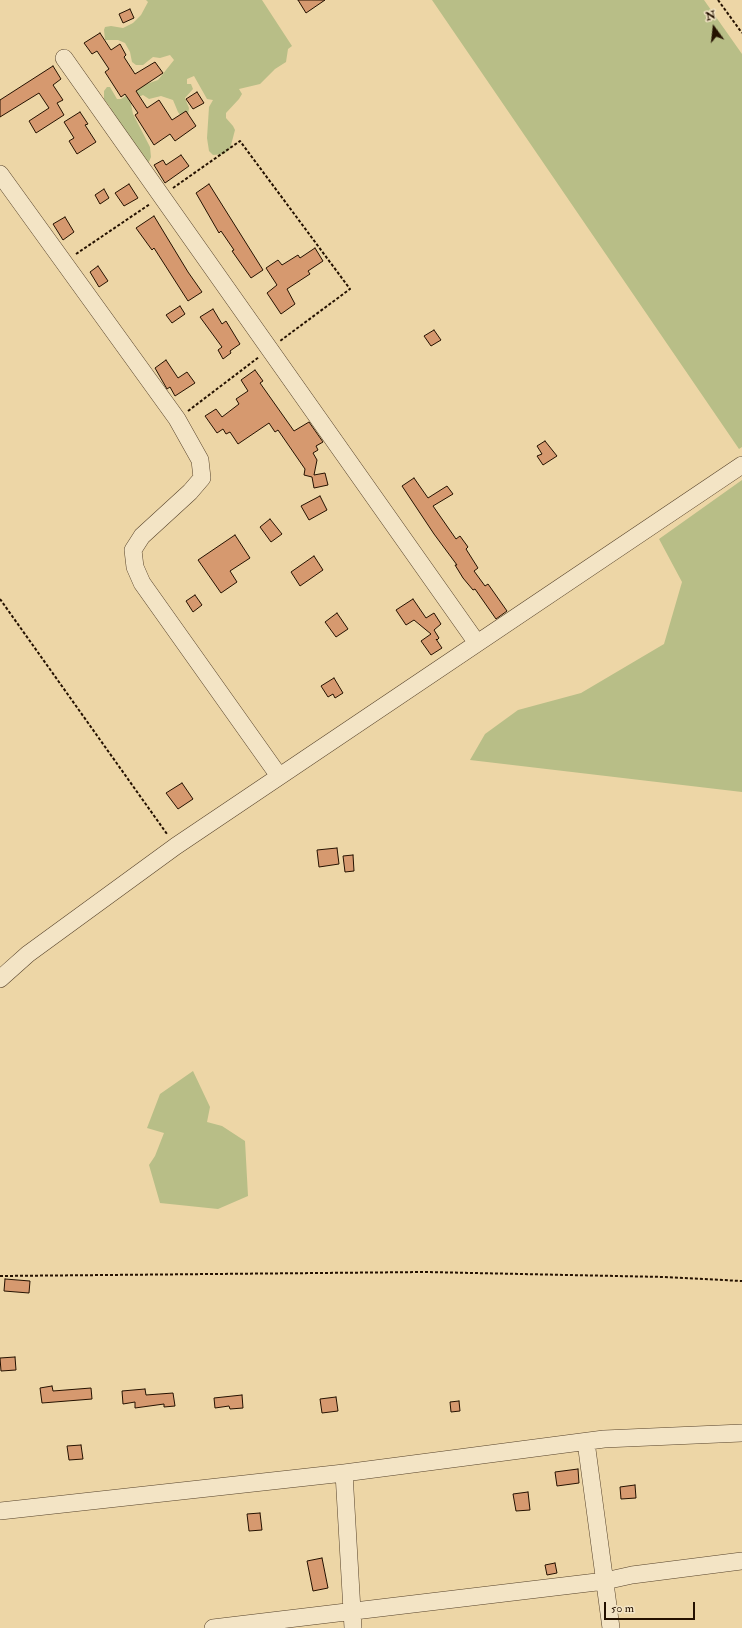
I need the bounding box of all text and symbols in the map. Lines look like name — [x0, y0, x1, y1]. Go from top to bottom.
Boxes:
north arrow — [694, 8, 734, 48]
text: N — [704, 8, 717, 23]
scale bar — [606, 1594, 697, 1620]
text: 50 m — [611, 1601, 634, 1616]

